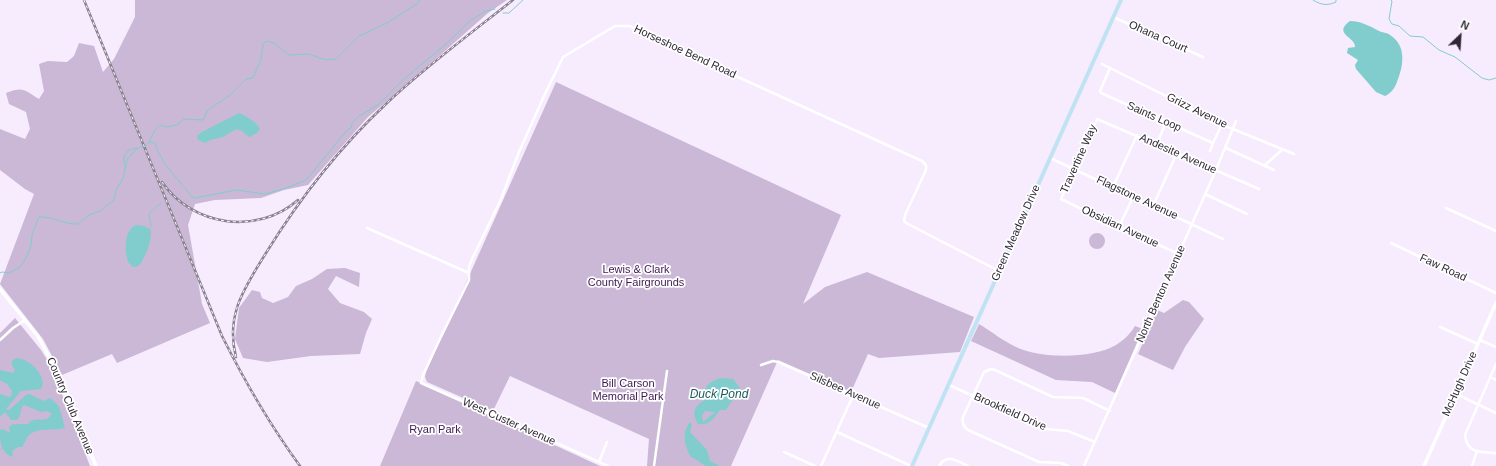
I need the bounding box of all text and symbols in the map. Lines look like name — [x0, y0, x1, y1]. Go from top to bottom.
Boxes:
north arrow — [1440, 16, 1480, 56]
street label: Ohana Court — [1127, 18, 1189, 56]
text: N — [1459, 18, 1471, 32]
street label: Horseshoe Bend Road — [632, 23, 738, 81]
street label: Grizz Avenue — [1165, 91, 1229, 131]
street label: Saints Loop — [1125, 99, 1183, 135]
street label: Travertine Way — [1058, 123, 1100, 195]
street label: Andesite Avenue — [1137, 131, 1219, 177]
street label: Flagstone Avenue — [1094, 173, 1180, 223]
street label: Green Meadow Drive — [989, 183, 1043, 283]
street label: Obsidian Avenue — [1079, 203, 1161, 251]
street label: North Benton Avenue — [1134, 243, 1188, 345]
street label: Faw Road — [1417, 251, 1469, 285]
park label: Lewis & Clark County Fairgrounds — [588, 263, 684, 289]
street label: McHugh Drive — [1440, 349, 1480, 419]
street label: Country Club Avenue — [44, 355, 96, 457]
street label: Silsbee Avenue — [807, 369, 883, 413]
park label: Bill Carson Memorial Park — [593, 377, 663, 403]
water label: Duck Pond — [690, 388, 748, 402]
street label: Brookfield Drive — [972, 390, 1048, 434]
street label: West Custer Avenue — [460, 396, 558, 448]
park label: Ryan Park — [409, 423, 461, 437]

